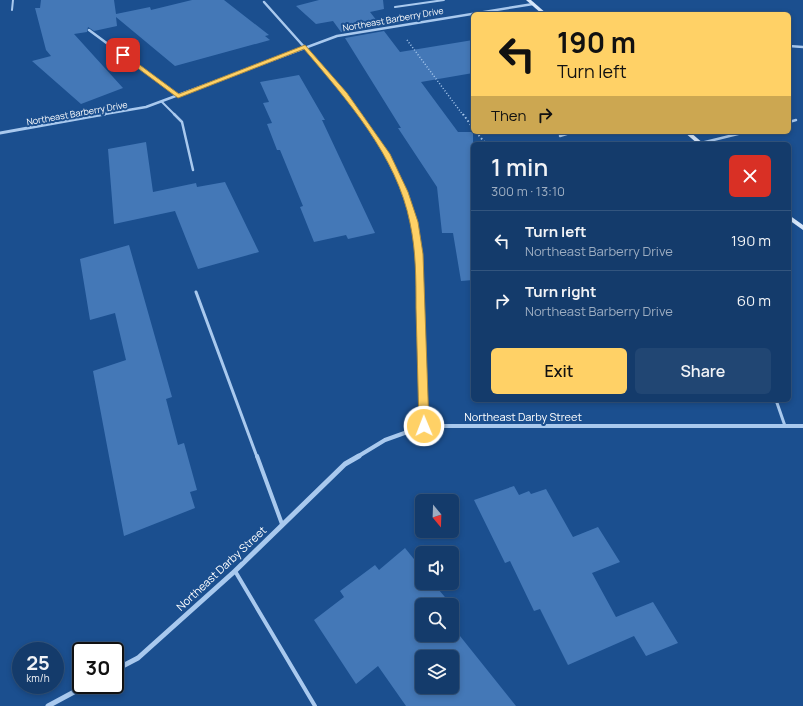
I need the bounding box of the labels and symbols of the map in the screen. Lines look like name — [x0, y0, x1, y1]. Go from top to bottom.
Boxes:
street label: Northeast Barberry Drive — [341, 4, 445, 34]
pin — [106, 38, 140, 72]
street label: Northeast Barberry Drive — [25, 98, 129, 128]
position arrow — [403, 405, 445, 447]
street label: Northeast Darby Street — [464, 409, 582, 424]
north arrow — [415, 494, 459, 538]
street label: Northeast Darby Street — [173, 522, 269, 614]
speed limit sign: 30 — [72, 642, 124, 694]

